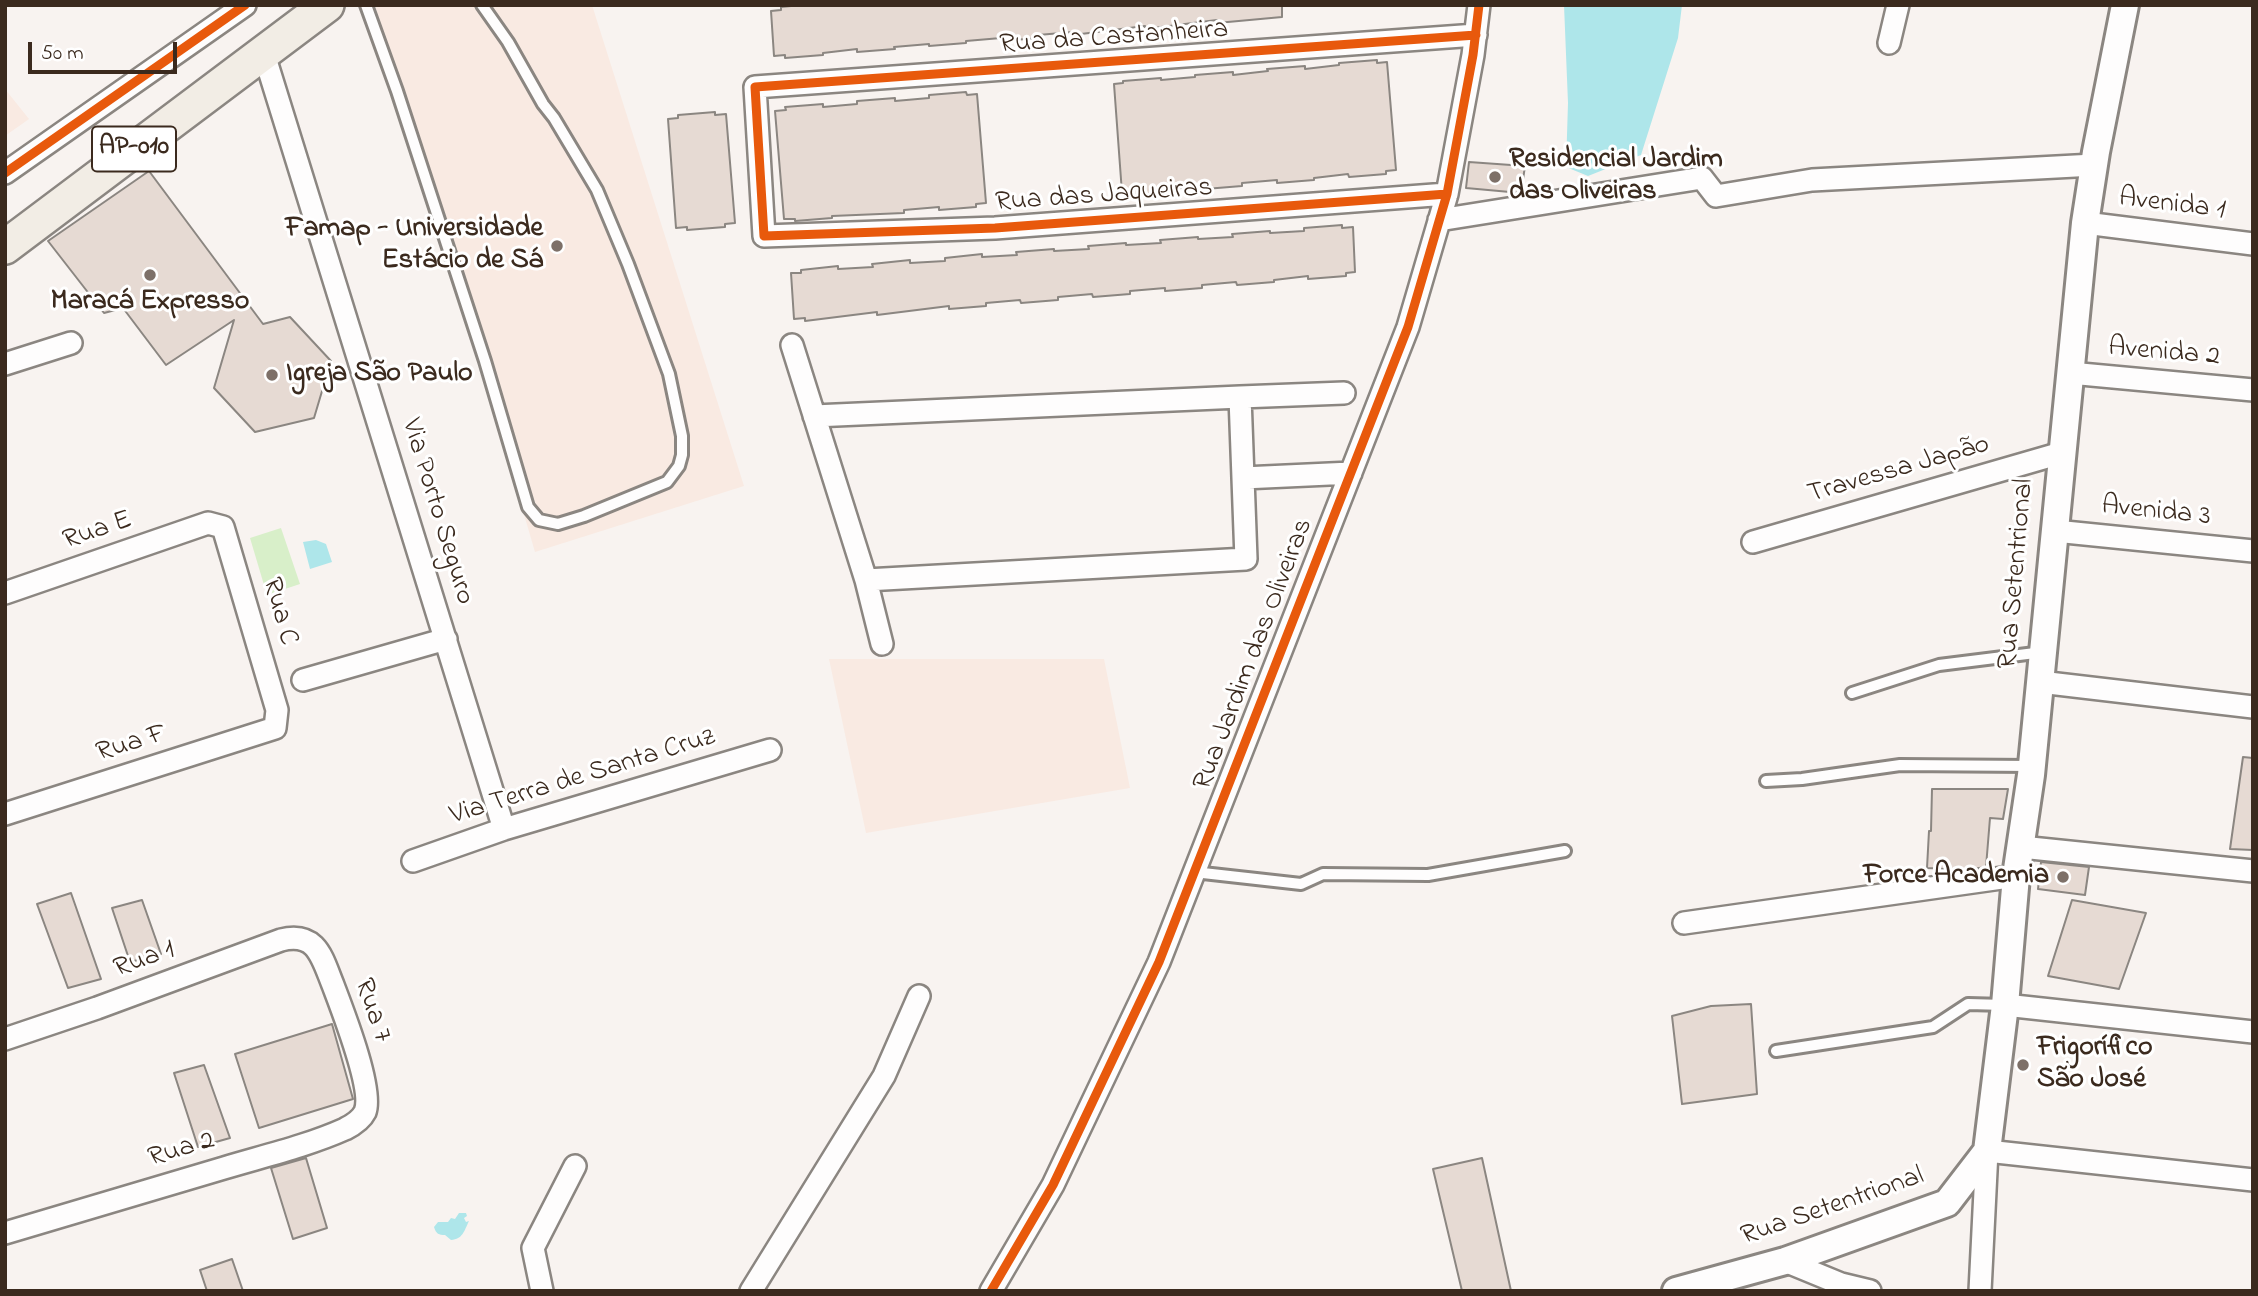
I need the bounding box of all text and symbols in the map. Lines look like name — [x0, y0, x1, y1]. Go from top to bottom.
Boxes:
street label: Rua da Castanheira — [999, 14, 1229, 64]
scale bar — [32, 28, 180, 72]
text: 50 m — [41, 39, 84, 69]
road number: AP-010 — [92, 126, 176, 172]
place label: Residencial Jardim das Oliveiras — [1509, 144, 1723, 210]
marker: Residencial Jardim das Oliveiras — [1487, 169, 1503, 185]
street label: Rua das Jaqueiras — [994, 173, 1214, 221]
street label: Avenida 1 — [2117, 183, 2227, 229]
place label: Famap - Universidade Estácio de Sá — [285, 213, 543, 279]
marker: Famap - Universidade Estácio de Sá — [549, 238, 565, 254]
marker: Maracá Expresso — [142, 267, 158, 283]
place label: Maracá Expresso — [51, 286, 249, 320]
street label: Avenida 2 — [2107, 332, 2221, 376]
place label: Igreja São Paulo — [286, 358, 473, 392]
marker: Igreja São Paulo — [264, 367, 280, 383]
street label: Via Porto Seguro — [392, 415, 480, 609]
street label: Travessa Japão — [1804, 429, 1994, 513]
street label: Rua Setentrional — [1993, 477, 2043, 671]
street label: Avenida 3 — [2100, 491, 2212, 535]
street label: Rua E — [59, 505, 137, 559]
street label: Rua Jardim das Oliveiras — [1188, 515, 1322, 795]
street label: Rua C — [252, 574, 304, 650]
street label: Rua F — [93, 718, 171, 772]
street label: Via Terra de Santa Cruz — [446, 722, 720, 834]
place label: Force Academia — [1863, 860, 2049, 894]
marker: Force Academia — [2055, 869, 2071, 885]
street label: Rua 1 — [110, 935, 180, 987]
street label: Rua 7 — [345, 975, 397, 1047]
place label: Frigorífico São José — [2037, 1032, 2153, 1098]
marker: Frigorífico São José — [2015, 1057, 2031, 1073]
street label: Rua 2 — [145, 1125, 219, 1177]
street label: Rua Setentrional — [1737, 1161, 1929, 1255]

